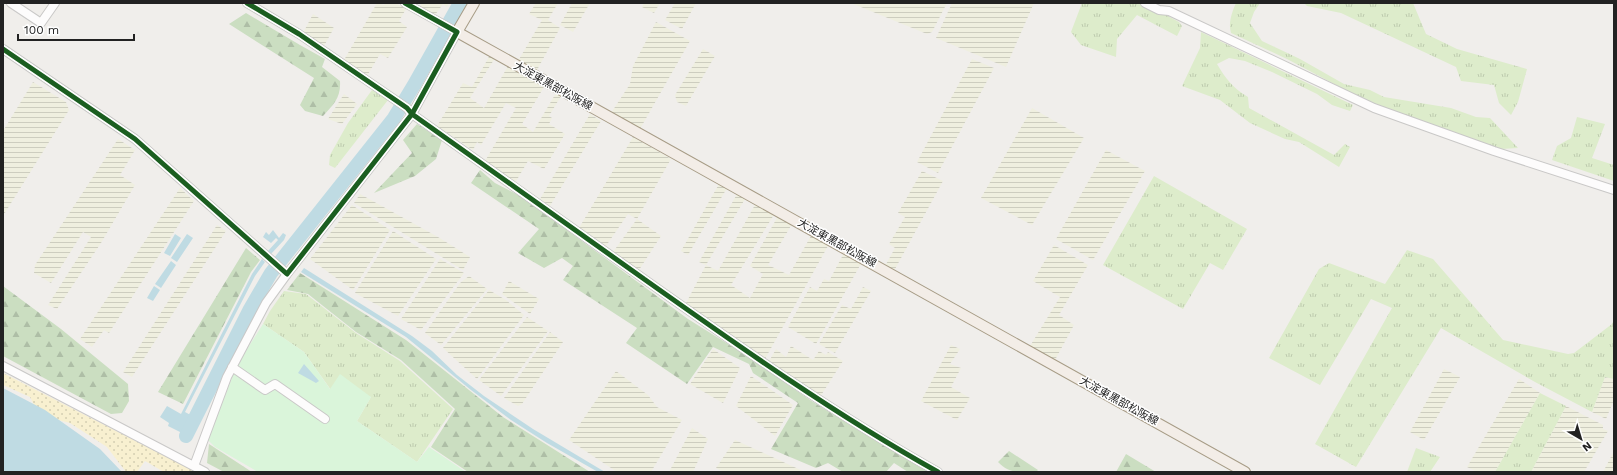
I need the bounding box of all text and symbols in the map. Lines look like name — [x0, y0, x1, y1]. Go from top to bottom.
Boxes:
scale bar — [18, 16, 134, 42]
text: 100 m — [24, 23, 59, 37]
street label: 大淀東黒部松阪線 — [511, 59, 595, 113]
street label: 大淀東黒部松阪線 — [795, 216, 879, 270]
street label: 大淀東黒部松阪線 — [1077, 374, 1161, 428]
north arrow — [1561, 419, 1601, 459]
text: N — [1580, 439, 1594, 454]

